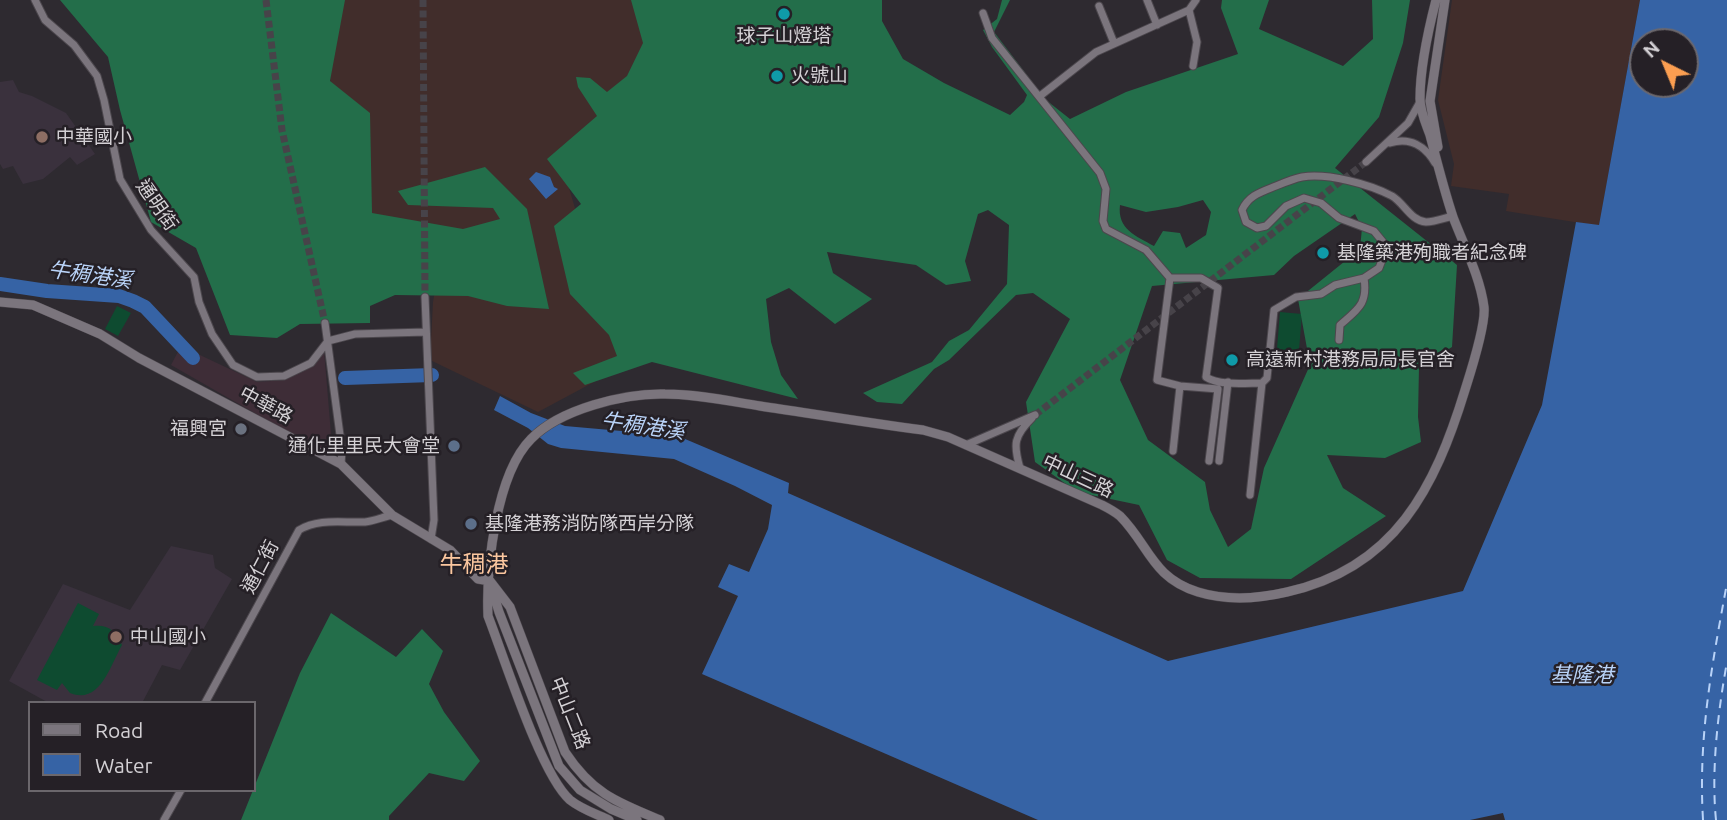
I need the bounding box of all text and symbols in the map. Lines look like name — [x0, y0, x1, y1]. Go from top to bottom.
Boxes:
marker: 球子山燈塔 — [776, 6, 792, 22]
place label: 球子山燈塔 — [737, 25, 831, 47]
north arrow — [1629, 28, 1699, 98]
text: N — [1638, 36, 1664, 62]
place label: 火號山 — [791, 65, 848, 87]
marker: 火號山 — [769, 68, 785, 84]
place label: 中華國小 — [56, 126, 132, 148]
marker: 中華國小 — [34, 129, 50, 145]
street label: 通明街 — [131, 175, 183, 235]
place label: 基隆築港殉職者紀念碑 — [1337, 242, 1527, 264]
marker: 基隆築港殉職者紀念碑 — [1315, 245, 1331, 261]
water label: 牛稠港溪 — [47, 257, 133, 293]
place label: 高遠新村港務局局長官舍 — [1246, 349, 1455, 371]
marker: 高遠新村港務局局長官舍 — [1224, 352, 1240, 368]
street label: 中華路 — [235, 382, 297, 428]
water label: 牛稠港溪 — [600, 408, 686, 444]
place label: 福興宮 — [170, 418, 227, 440]
marker: 福興宮 — [233, 421, 249, 437]
place label: 通化里里民大會堂 — [288, 435, 440, 457]
marker: 通化里里民大會堂 — [446, 438, 462, 454]
street label: 中山三路 — [1039, 450, 1117, 502]
place label: 基隆港務消防隊西岸分隊 — [485, 513, 694, 535]
marker: 基隆港務消防隊西岸分隊 — [463, 516, 479, 532]
street label: 通仁街 — [237, 536, 283, 598]
district label: 牛稠港 — [440, 550, 508, 578]
place label: 中山國小 — [130, 626, 206, 648]
marker: 中山國小 — [108, 629, 124, 645]
water label: 基隆港 — [1551, 662, 1613, 688]
street label: 中山二路 — [545, 673, 595, 753]
legend — [28, 701, 256, 792]
text: Road — [95, 718, 143, 742]
text: Water — [95, 753, 153, 777]

